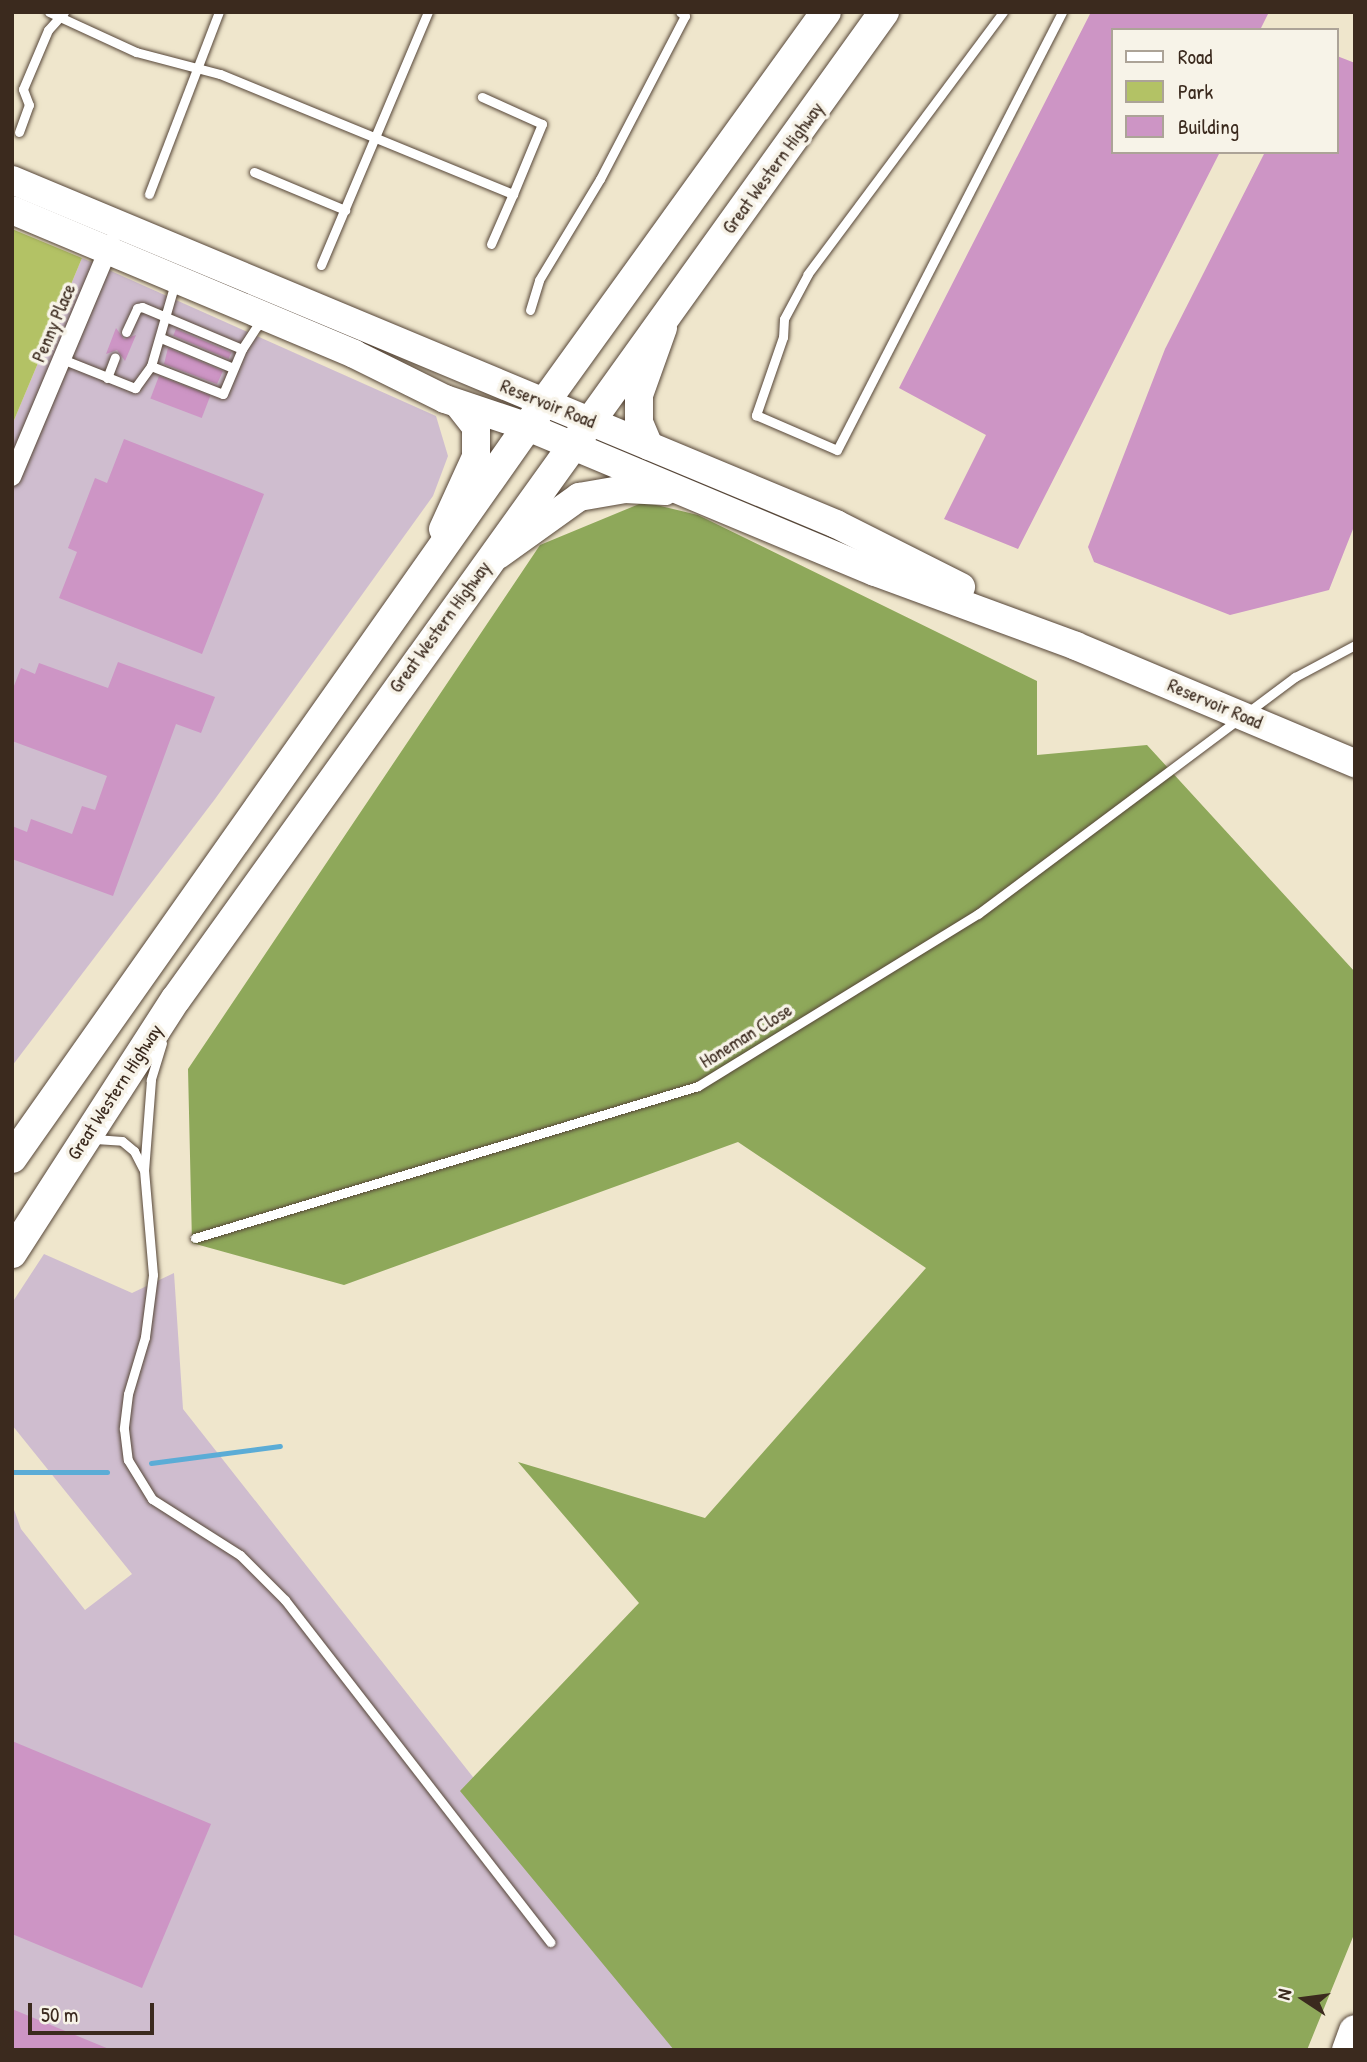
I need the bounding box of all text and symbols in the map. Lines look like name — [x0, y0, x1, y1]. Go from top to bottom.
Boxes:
legend — [1112, 28, 1339, 154]
text: Road — [1178, 42, 1212, 71]
text: Park — [1178, 77, 1213, 106]
street label: Great Western Highway — [718, 98, 828, 238]
text: Building — [1178, 112, 1239, 141]
street label: Penny Place — [27, 280, 81, 366]
street label: Reservoir Road — [497, 375, 599, 433]
street label: Great Western Highway — [385, 557, 495, 697]
street label: Reservoir Road — [1164, 674, 1266, 734]
street label: Honeman Close — [696, 999, 796, 1073]
street label: Great Western Highway — [63, 1020, 167, 1164]
north arrow — [1269, 1964, 1339, 2034]
text: N — [1270, 1986, 1297, 2002]
scale bar — [32, 1988, 158, 2032]
text: 50 m — [41, 2000, 78, 2029]

